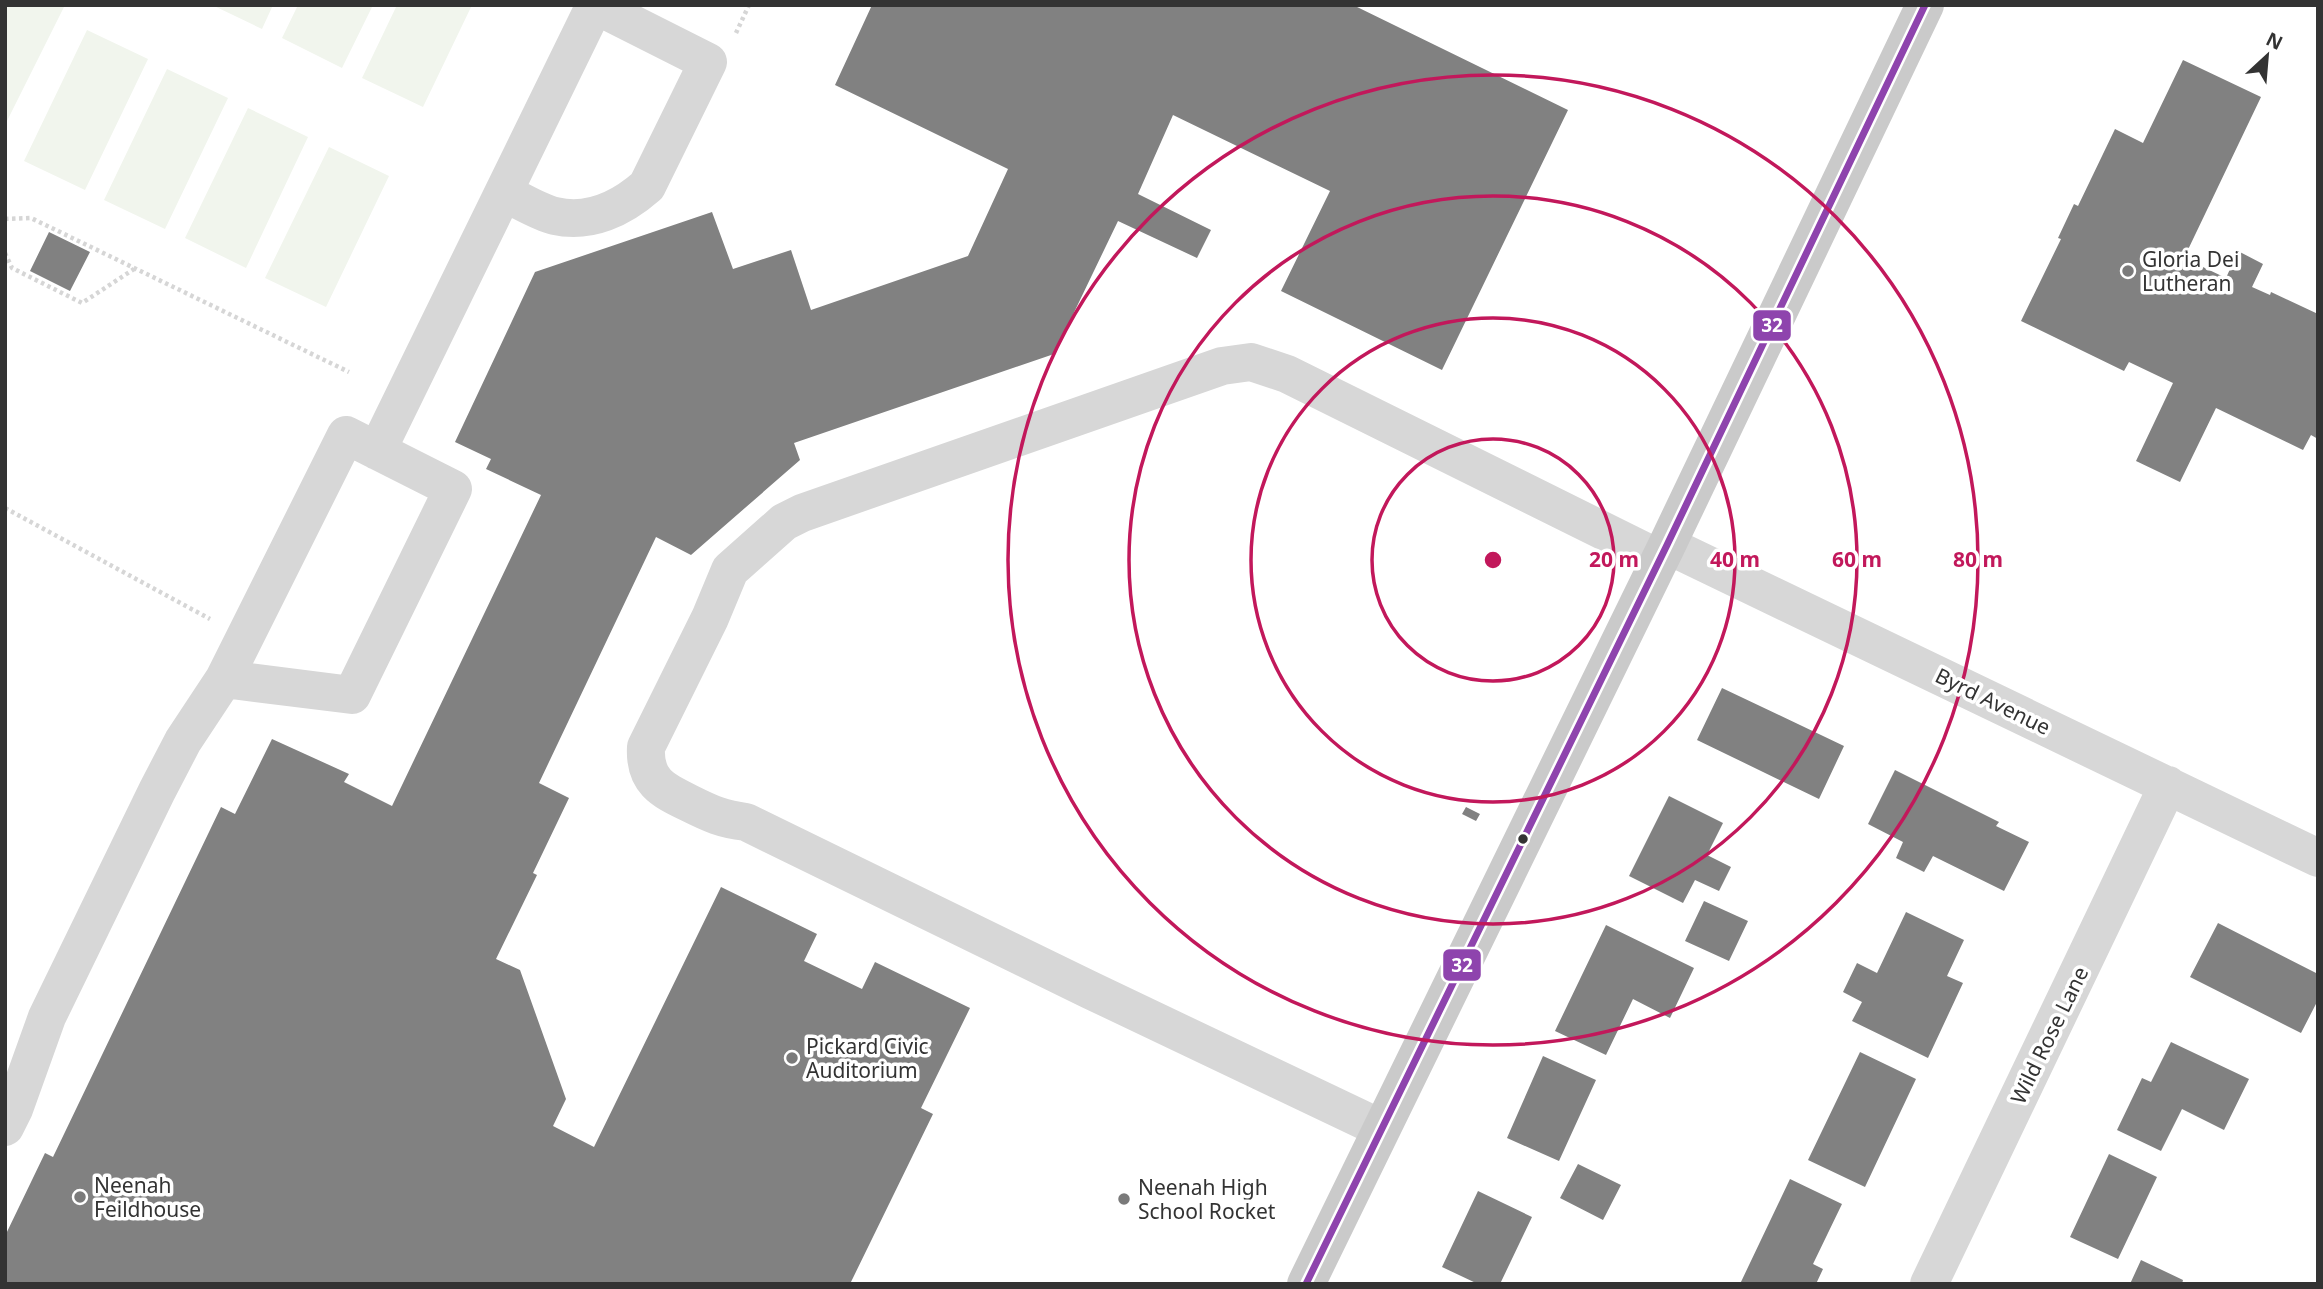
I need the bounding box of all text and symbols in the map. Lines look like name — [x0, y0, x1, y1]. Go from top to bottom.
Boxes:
north arrow — [2232, 21, 2302, 91]
text: N — [2262, 26, 2287, 56]
place label: Gloria Dei Lutheran — [2142, 245, 2239, 297]
marker: Gloria Dei Lutheran — [2120, 263, 2136, 279]
line badge: 32 — [1752, 309, 1792, 342]
text: 32 — [1761, 312, 1783, 338]
text: 20 m — [1589, 545, 1639, 573]
text: 40 m — [1710, 545, 1760, 573]
text: 60 m — [1832, 545, 1882, 573]
text: 80 m — [1953, 545, 2003, 573]
centre of rings — [1481, 548, 1505, 572]
street label: Byrd Avenue — [1931, 661, 2055, 741]
unlabelled marker — [1516, 832, 1530, 846]
line badge: 32 — [1442, 948, 1482, 982]
text: 32 — [1451, 952, 1473, 978]
street label: Wild Rose Lane — [2004, 962, 2094, 1108]
place label: Pickard Civic Auditorium — [806, 1032, 929, 1084]
marker: Pickard Civic Auditorium — [784, 1050, 800, 1066]
place label: Neenah Feildhouse — [94, 1171, 201, 1223]
place label: Neenah High School Rocket — [1138, 1173, 1276, 1225]
marker: Neenah Feildhouse — [72, 1189, 88, 1205]
marker: Neenah High School Rocket — [1116, 1191, 1132, 1207]

